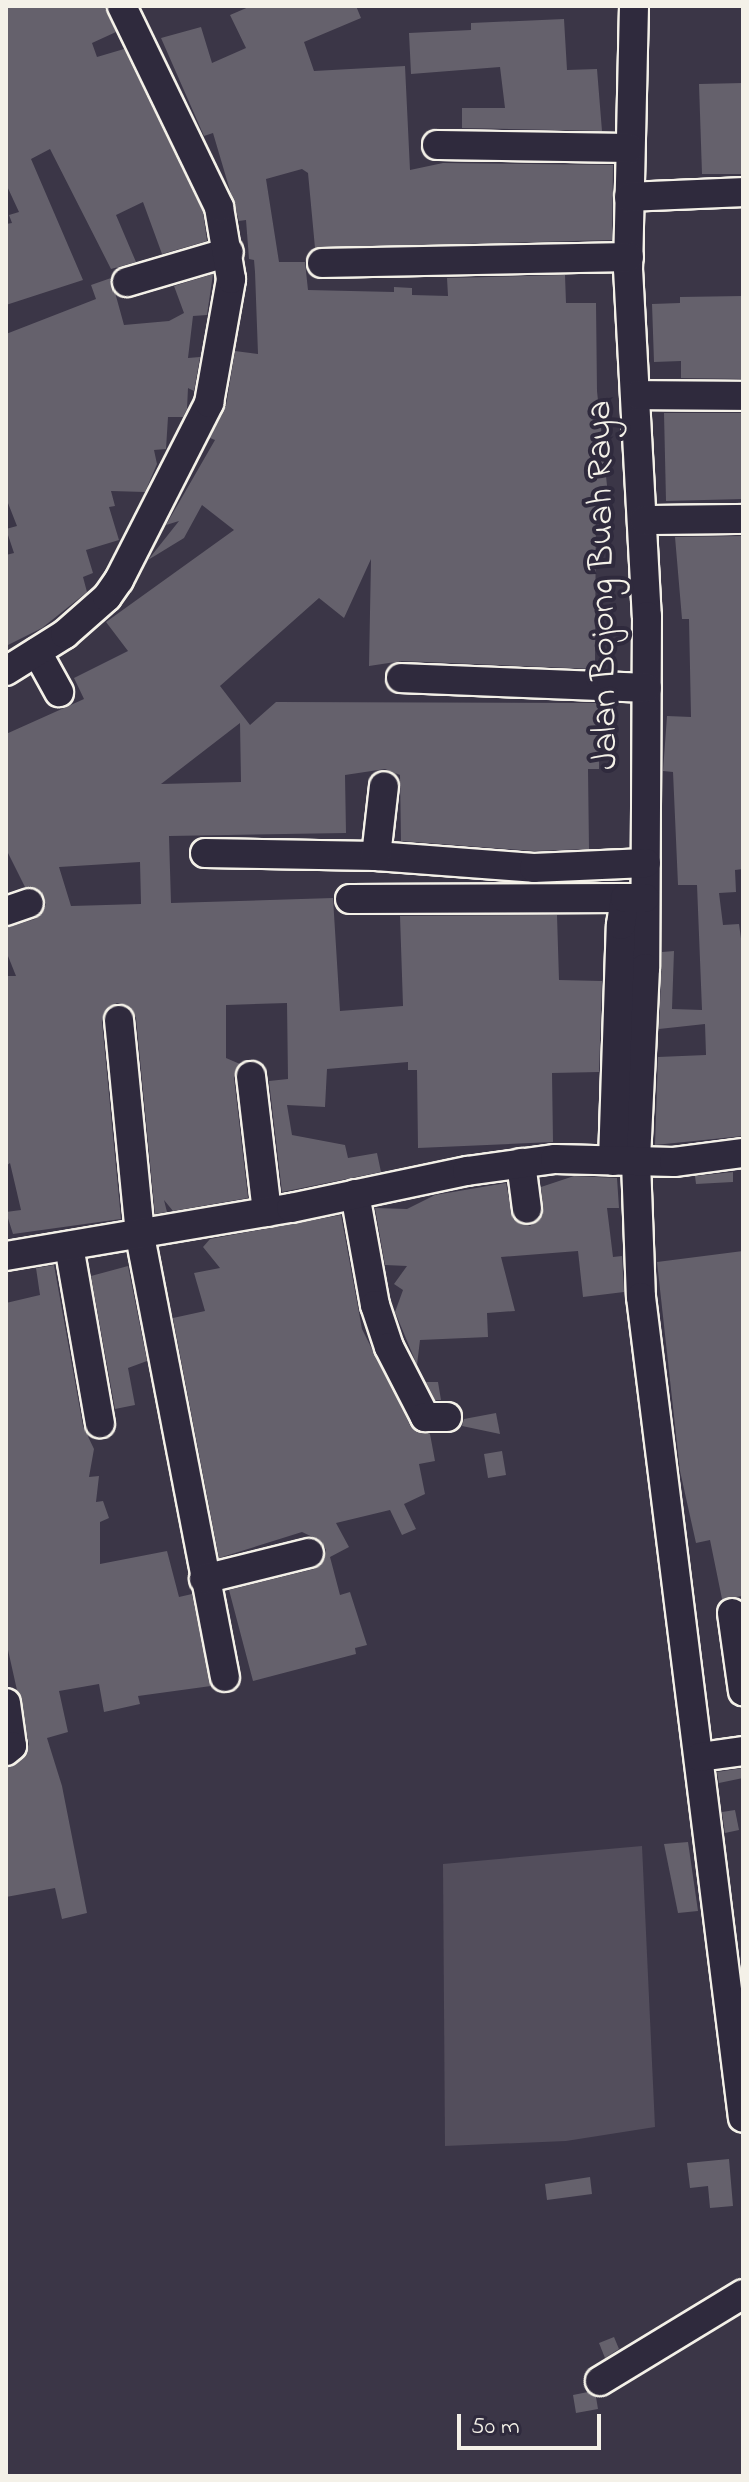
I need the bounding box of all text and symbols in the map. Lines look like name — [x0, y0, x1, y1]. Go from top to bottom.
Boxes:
street label: Jalan Bojong Buah Raya — [579, 400, 629, 770]
scale bar — [461, 2398, 605, 2448]
text: 50 m — [471, 2410, 520, 2445]

